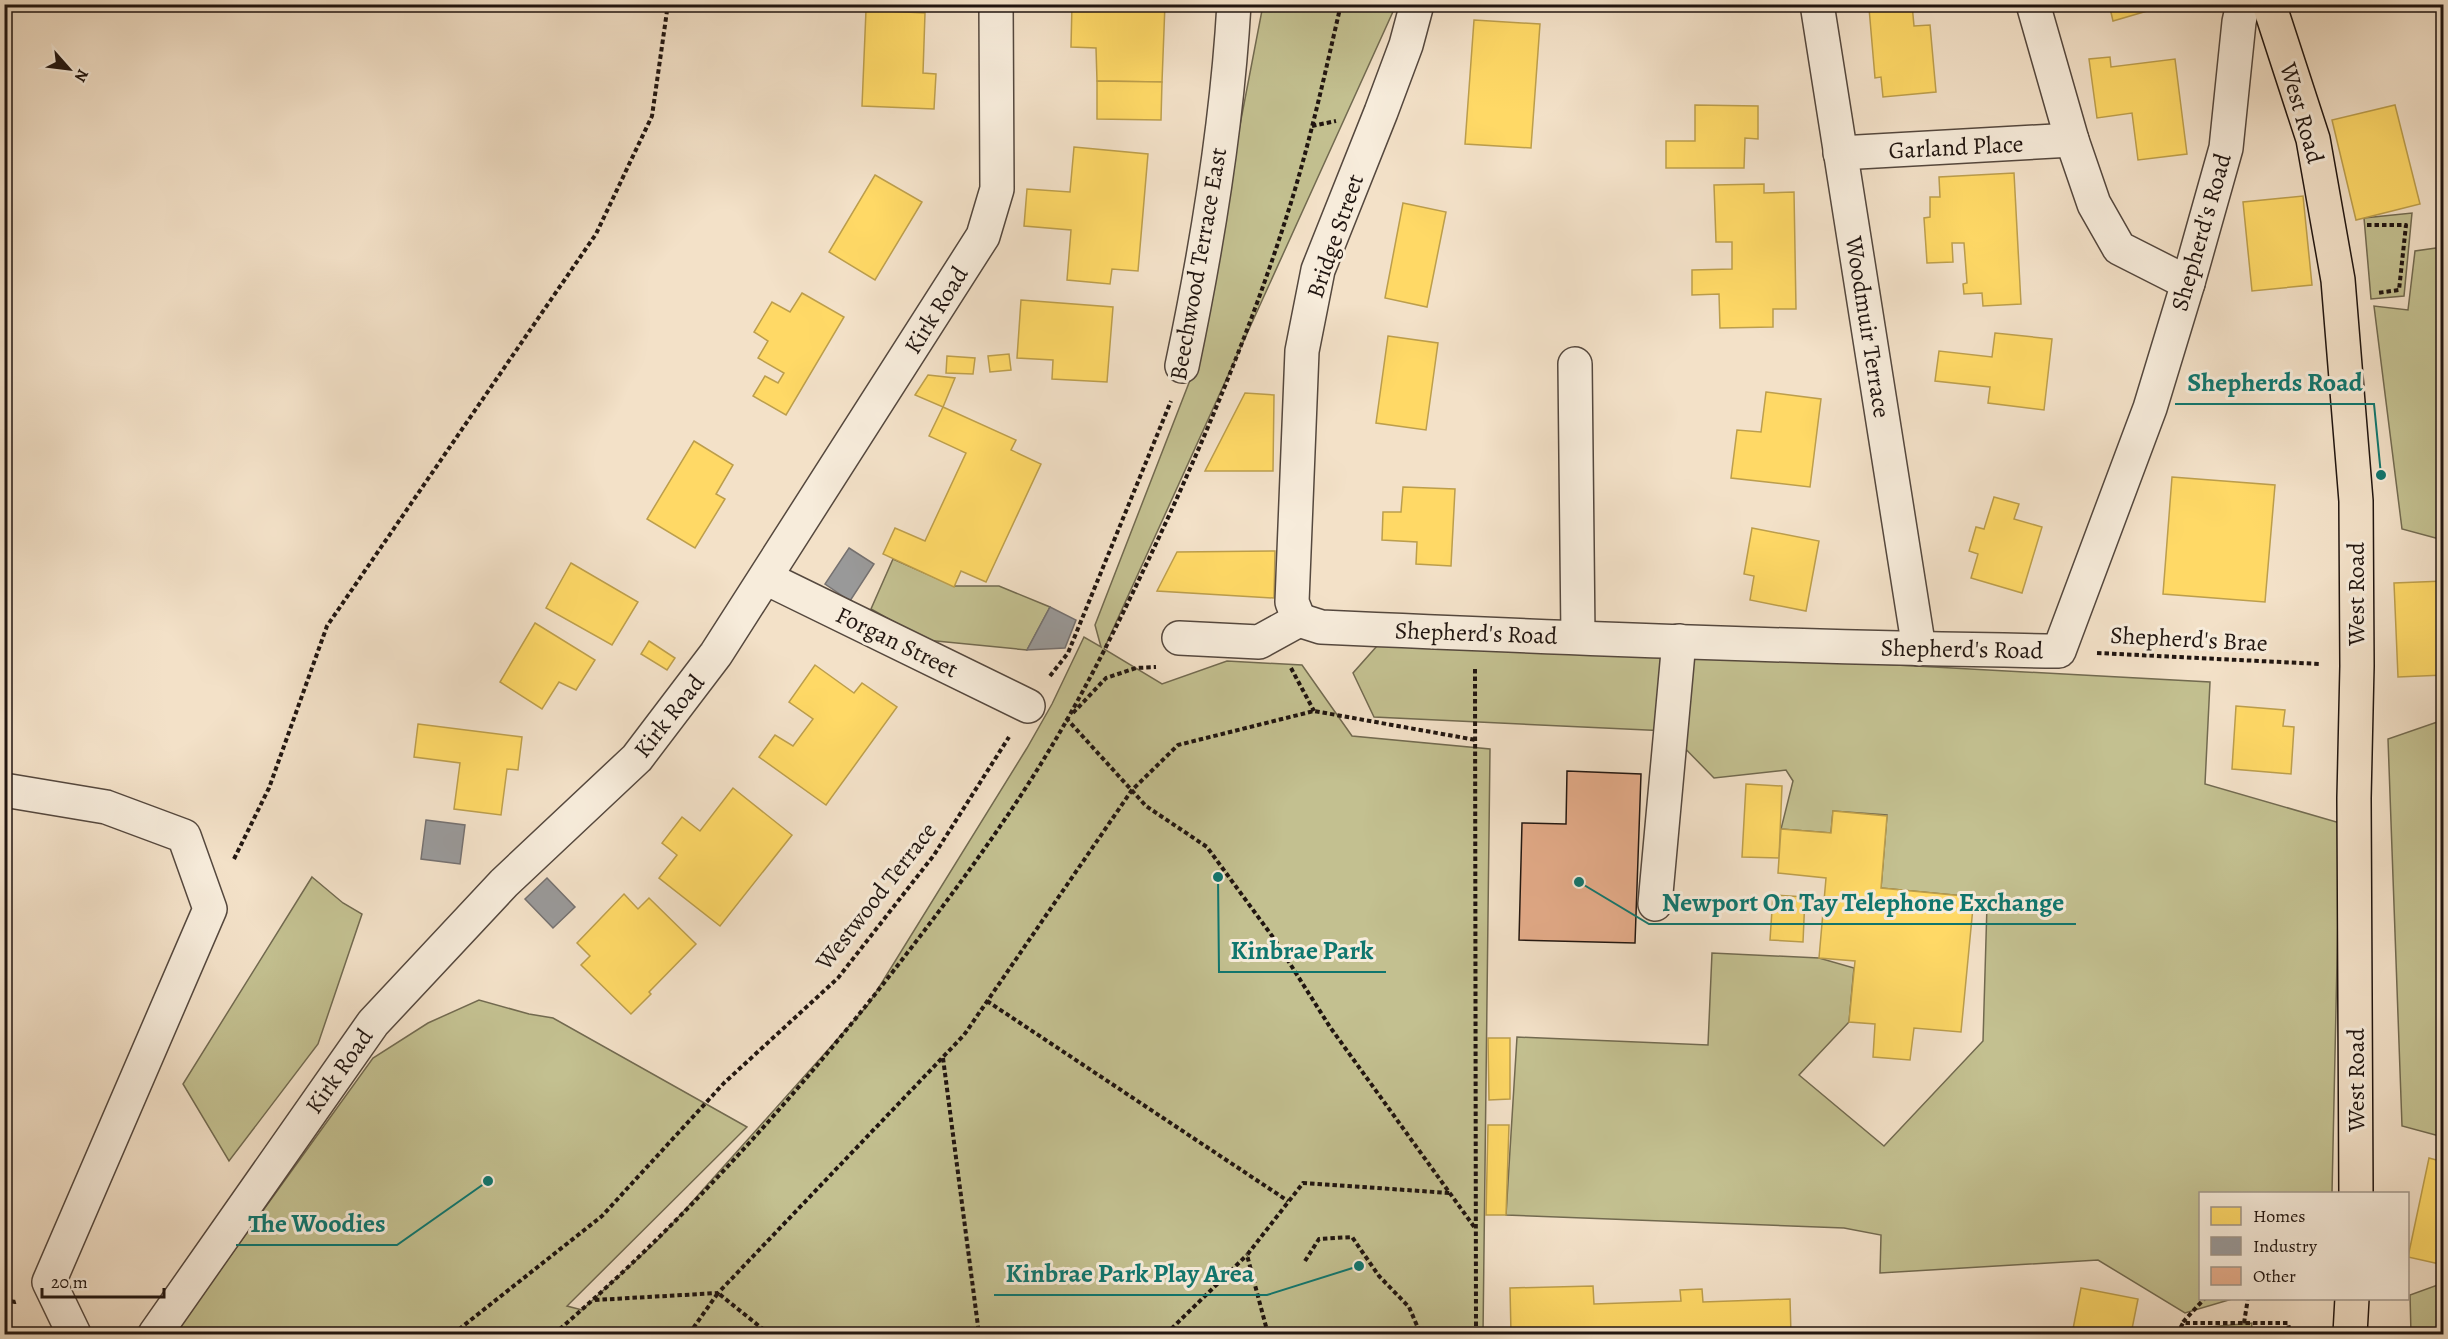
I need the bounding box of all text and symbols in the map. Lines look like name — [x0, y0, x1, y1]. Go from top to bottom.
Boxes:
north arrow — [39, 39, 99, 99]
street label: West Road — [2272, 58, 2332, 167]
text: N — [69, 65, 94, 86]
street label: Garland Place — [1888, 127, 2024, 167]
street label: Beechwood Terrace East — [1162, 145, 1234, 383]
street label: Shepherd's Road — [2163, 149, 2239, 315]
street label: Bridge Street — [1299, 170, 1371, 302]
street label: Woodmuir Terrace — [1838, 233, 1898, 420]
street label: Kirk Road — [897, 260, 976, 360]
callout: Shepherds Road — [2175, 360, 2374, 404]
text: Shepherds Road — [2187, 365, 2364, 400]
street label: West Road — [2340, 542, 2372, 647]
street label: Forgan Street — [831, 599, 963, 685]
street label: Shepherd's Road — [1394, 614, 1558, 652]
street label: Shepherd's Brae — [2109, 619, 2269, 659]
street label: Shepherd's Road — [1880, 632, 2044, 666]
street label: Kirk Road — [626, 668, 712, 764]
street label: Westwood Terrace — [808, 816, 944, 977]
callout: Newport On Tay Telephone Exchange — [1649, 880, 2076, 924]
text: Newport On Tay Telephone Exchange — [1662, 885, 2064, 920]
callout: Kinbrae Park — [1219, 928, 1386, 972]
text: Kinbrae Park — [1231, 933, 1374, 968]
street label: Kirk Road — [298, 1022, 380, 1120]
street label: West Road — [2340, 1028, 2372, 1133]
legend — [2199, 1192, 2409, 1300]
callout: The Woodies — [236, 1201, 397, 1245]
text: Homes — [2253, 1204, 2305, 1228]
text: The Woodies — [248, 1206, 386, 1241]
text: Industry — [2253, 1234, 2318, 1258]
callout: Kinbrae Park Play Area — [994, 1251, 1267, 1295]
text: Kinbrae Park Play Area — [1006, 1256, 1255, 1291]
scale bar — [42, 1261, 164, 1299]
text: Other — [2253, 1264, 2296, 1288]
text: 20 m — [51, 1270, 88, 1294]

